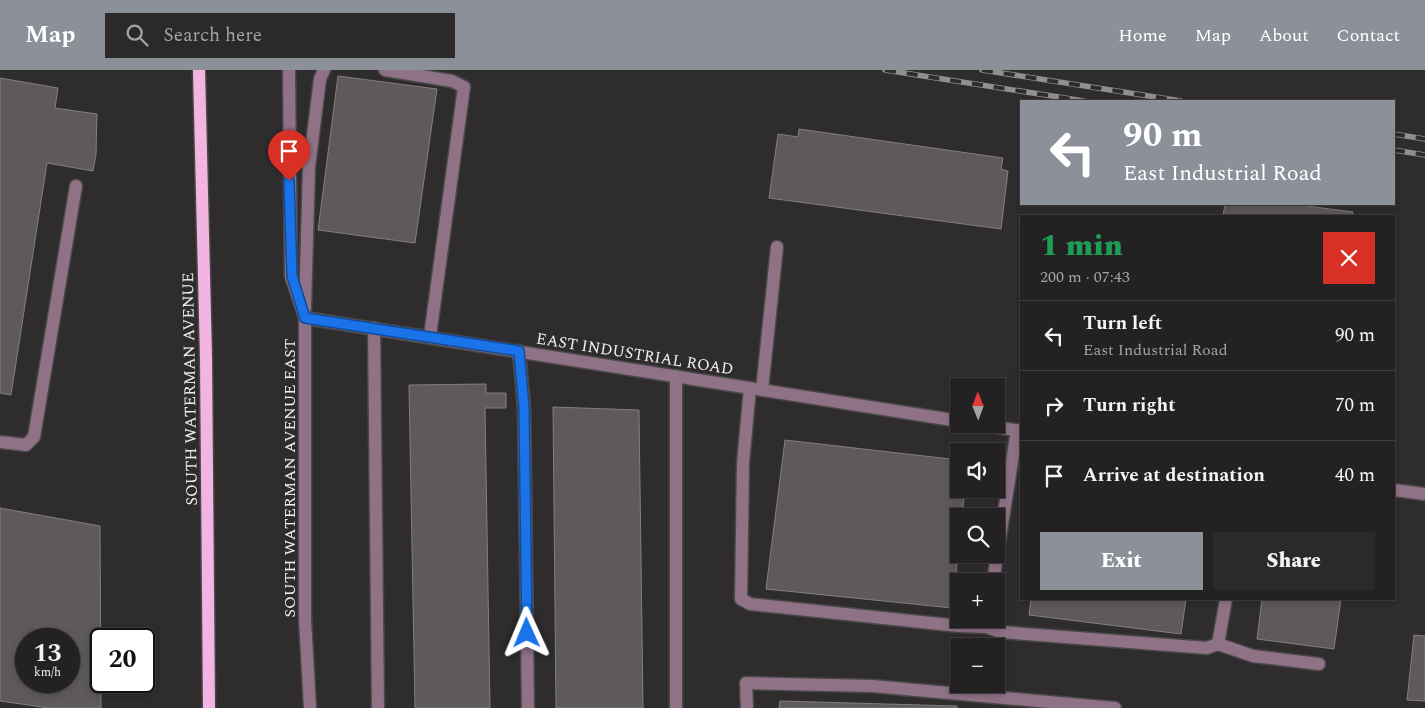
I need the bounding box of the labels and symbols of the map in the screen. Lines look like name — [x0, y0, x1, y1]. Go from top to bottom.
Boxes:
pin — [268, 130, 310, 181]
street label: SOUTH WATERMAN AVENUE — [176, 272, 204, 506]
street label: EAST INDUSTRIAL ROAD — [534, 327, 735, 381]
street label: SOUTH WATERMAN AVENUE EAST — [278, 338, 302, 617]
north arrow — [950, 378, 1005, 432]
position arrow — [500, 606, 552, 658]
speed limit sign: 20 — [90, 628, 155, 693]

